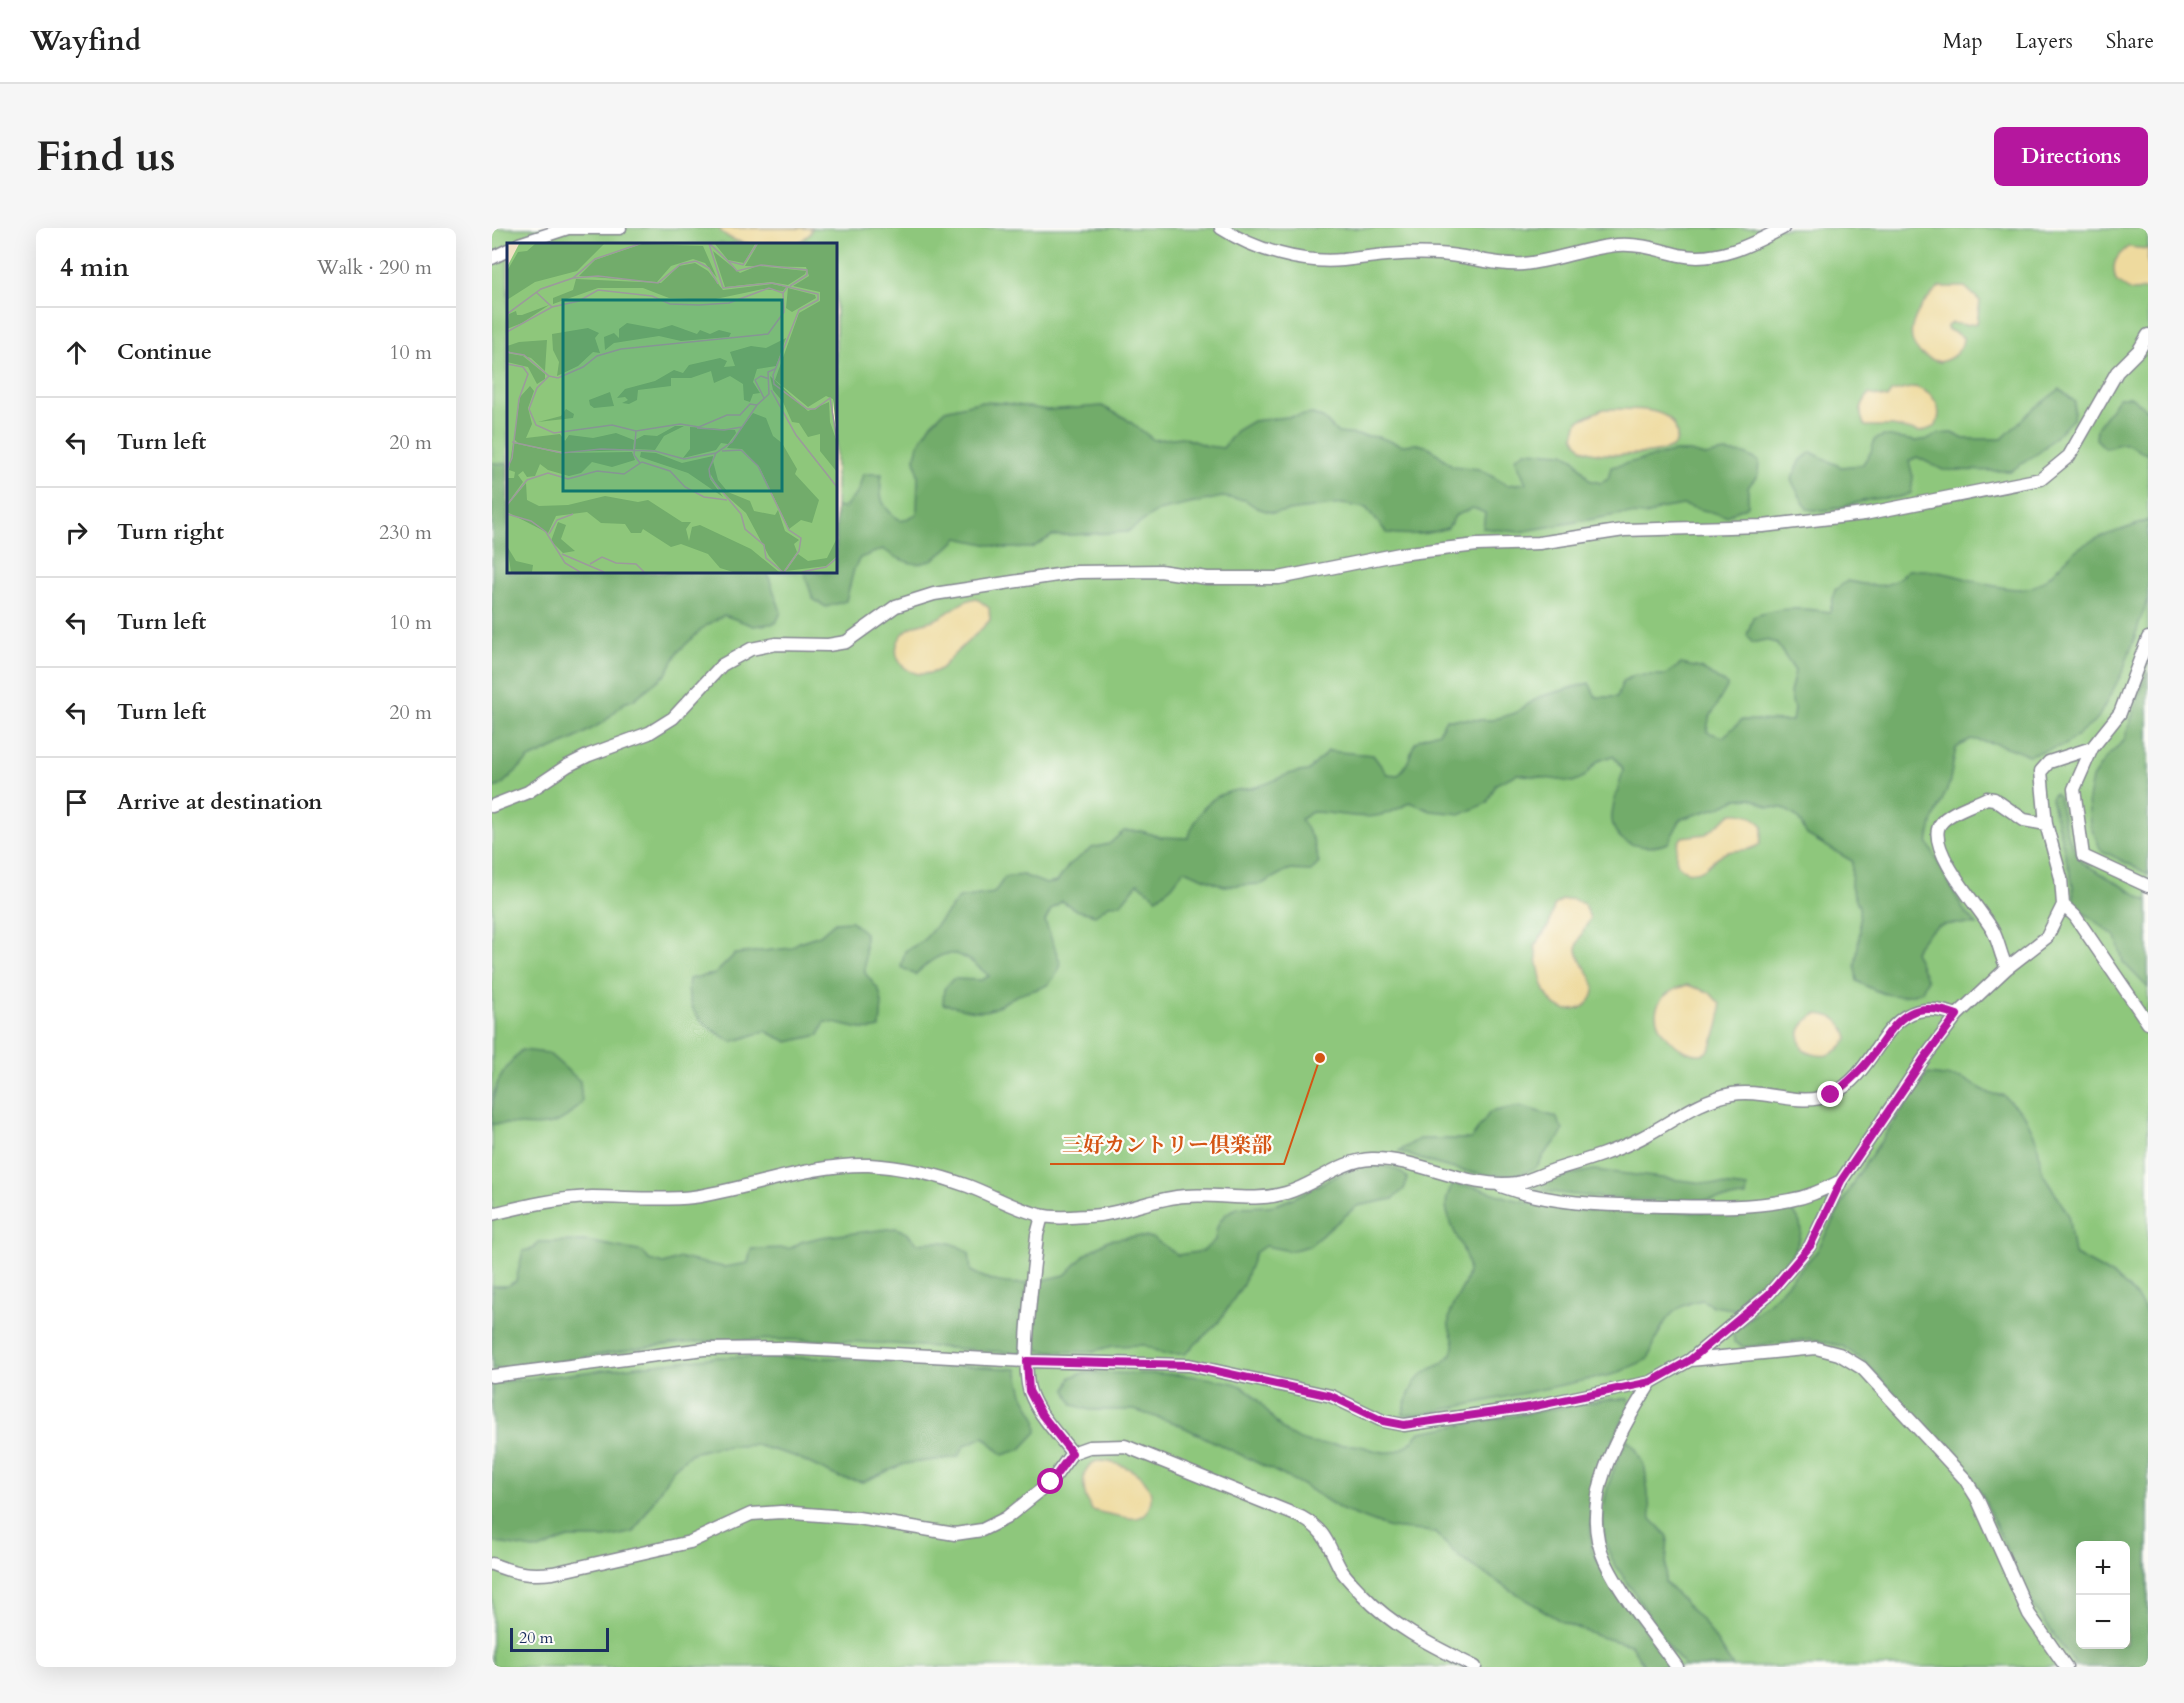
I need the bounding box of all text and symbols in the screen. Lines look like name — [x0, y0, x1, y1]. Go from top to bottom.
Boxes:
text: Wayfind — [30, 22, 141, 60]
text: Map — [1943, 27, 1983, 56]
text: Layers — [2016, 27, 2073, 56]
text: Share — [2106, 27, 2154, 56]
button: Directions — [1994, 127, 2148, 186]
text: Find us — [36, 128, 176, 185]
inset map — [507, 243, 837, 573]
text: 4 min — [60, 250, 129, 285]
text: Walk · 290 m — [317, 254, 432, 281]
icon: ahead — [60, 336, 93, 369]
text: Continue — [117, 337, 212, 367]
text: 10 m — [389, 339, 432, 366]
icon: left — [60, 426, 93, 459]
text: Turn left — [117, 427, 206, 457]
text: 20 m — [389, 429, 432, 456]
icon: right — [60, 516, 93, 549]
text: Turn right — [117, 517, 224, 547]
text: 230 m — [379, 519, 432, 546]
icon: left — [60, 606, 93, 639]
text: Turn left — [117, 607, 206, 637]
text: 10 m — [389, 609, 432, 636]
icon: left — [60, 696, 93, 729]
text: Turn left — [117, 697, 206, 727]
text: 20 m — [389, 699, 432, 726]
icon: arrive — [60, 786, 93, 819]
text: Arrive at destination — [117, 787, 322, 817]
route end — [1817, 1081, 1843, 1107]
callout: 三好カントリー倶楽部 — [1050, 1125, 1284, 1164]
text: 三好カントリー倶楽部 — [1062, 1131, 1272, 1160]
route start — [1037, 1468, 1063, 1494]
map controls — [2076, 1541, 2130, 1649]
button: + — [2076, 1541, 2130, 1595]
button: − — [2076, 1595, 2130, 1649]
scale bar — [510, 1625, 609, 1652]
text: 20 m — [519, 1627, 553, 1649]

